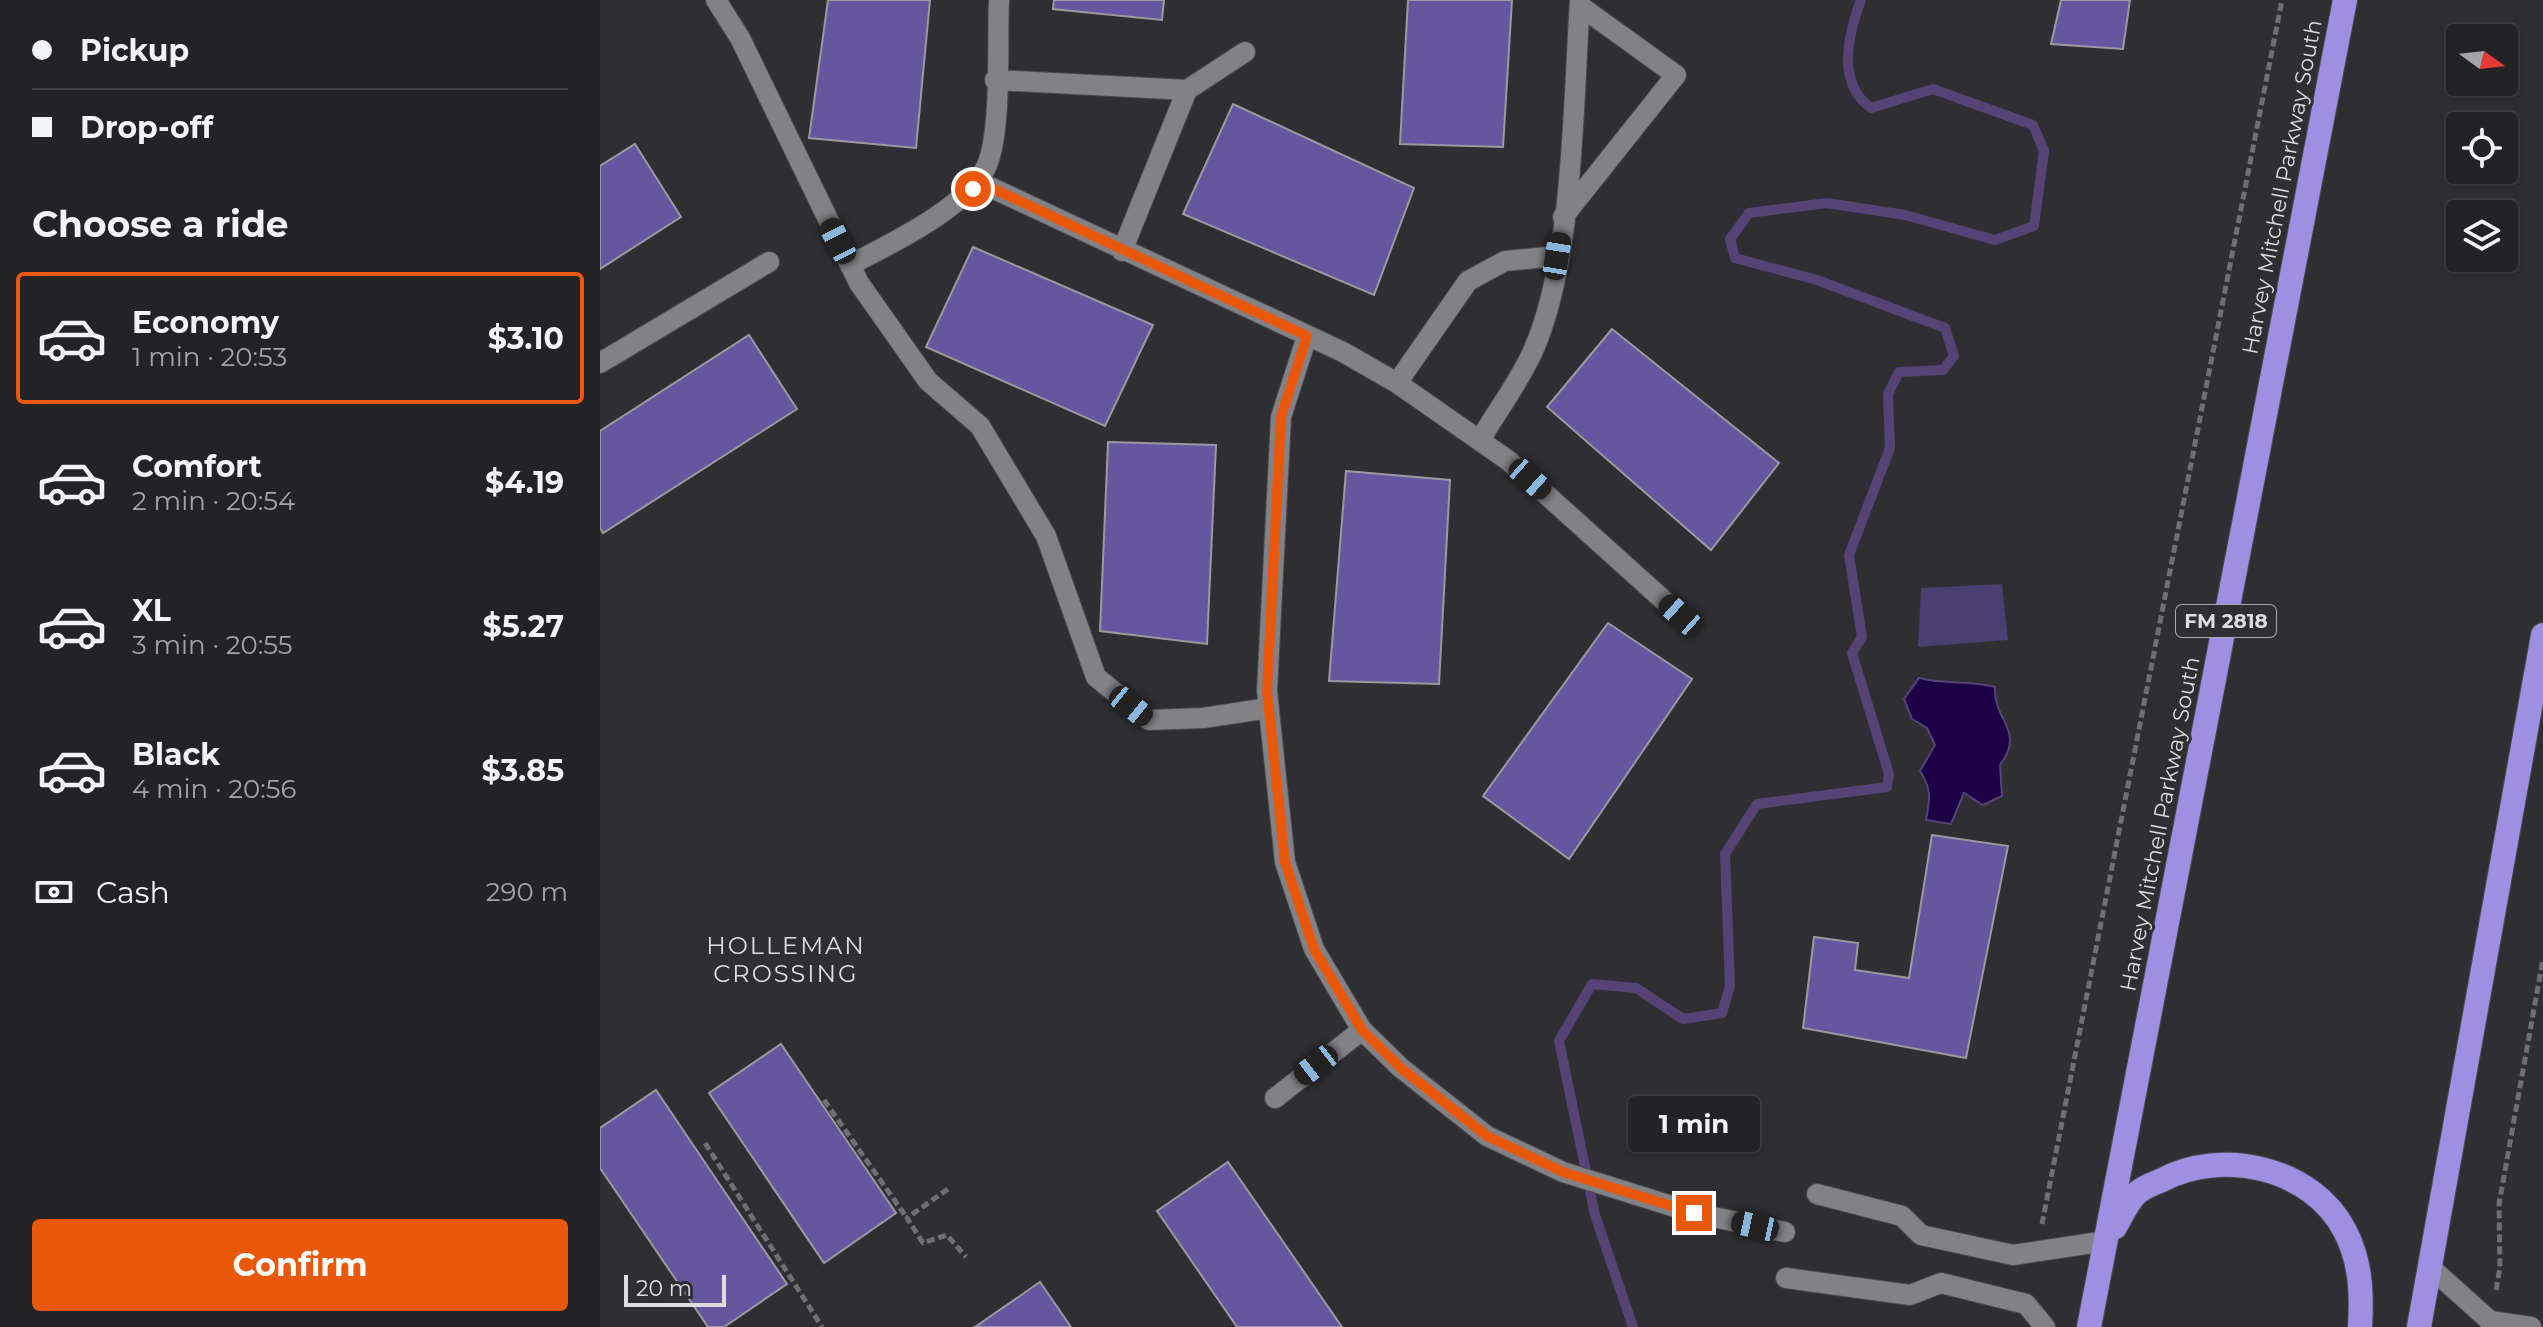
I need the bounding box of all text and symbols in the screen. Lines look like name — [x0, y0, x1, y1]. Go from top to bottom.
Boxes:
street label: Harvey Mitchell Parkway South — [2236, 17, 2328, 357]
north arrow — [2446, 24, 2518, 96]
map controls — [2446, 24, 2518, 272]
text: Pickup — [80, 32, 189, 69]
text: Drop-off — [80, 109, 213, 146]
button: locate — [2446, 112, 2518, 184]
route start — [955, 171, 991, 207]
button: layers — [2446, 200, 2518, 272]
text: Choose a ride — [32, 202, 289, 246]
car — [816, 214, 860, 268]
car — [1541, 230, 1573, 282]
icon: car — [36, 302, 108, 374]
text: Economy — [132, 304, 279, 341]
text: $3.10 — [488, 320, 564, 357]
text: 1 min · 20:53 — [132, 341, 287, 373]
icon: car — [36, 446, 108, 518]
text: Comfort — [132, 448, 262, 485]
car — [1504, 454, 1556, 504]
text: $4.19 — [485, 464, 564, 501]
text: 2 min · 20:54 — [132, 485, 295, 517]
icon: car — [36, 590, 108, 662]
car — [1654, 590, 1706, 640]
text: XL — [132, 592, 171, 629]
road number: FM 2818 — [2176, 605, 2276, 637]
text: $5.27 — [483, 608, 564, 645]
text: 3 min · 20:55 — [132, 629, 293, 661]
street label: Harvey Mitchell Parkway South — [2114, 654, 2206, 994]
car — [1105, 682, 1157, 730]
icon: car — [36, 734, 108, 806]
text: Black — [132, 736, 220, 773]
text: $3.85 — [481, 752, 564, 789]
text: 4 min · 20:56 — [132, 773, 296, 805]
icon: cash — [32, 870, 76, 914]
text: Cash — [96, 874, 170, 911]
text: 290 m — [486, 876, 568, 908]
district label: HOLLEMAN CROSSING — [706, 931, 866, 988]
car — [1290, 1041, 1342, 1089]
callout: 1 min — [1628, 1097, 1760, 1153]
text: 1 min — [1659, 1108, 1729, 1140]
route end — [1676, 1195, 1712, 1231]
car — [1729, 1209, 1781, 1243]
button: Confirm — [32, 1219, 568, 1311]
scale bar — [624, 1271, 726, 1307]
text: 20 m — [636, 1275, 692, 1302]

